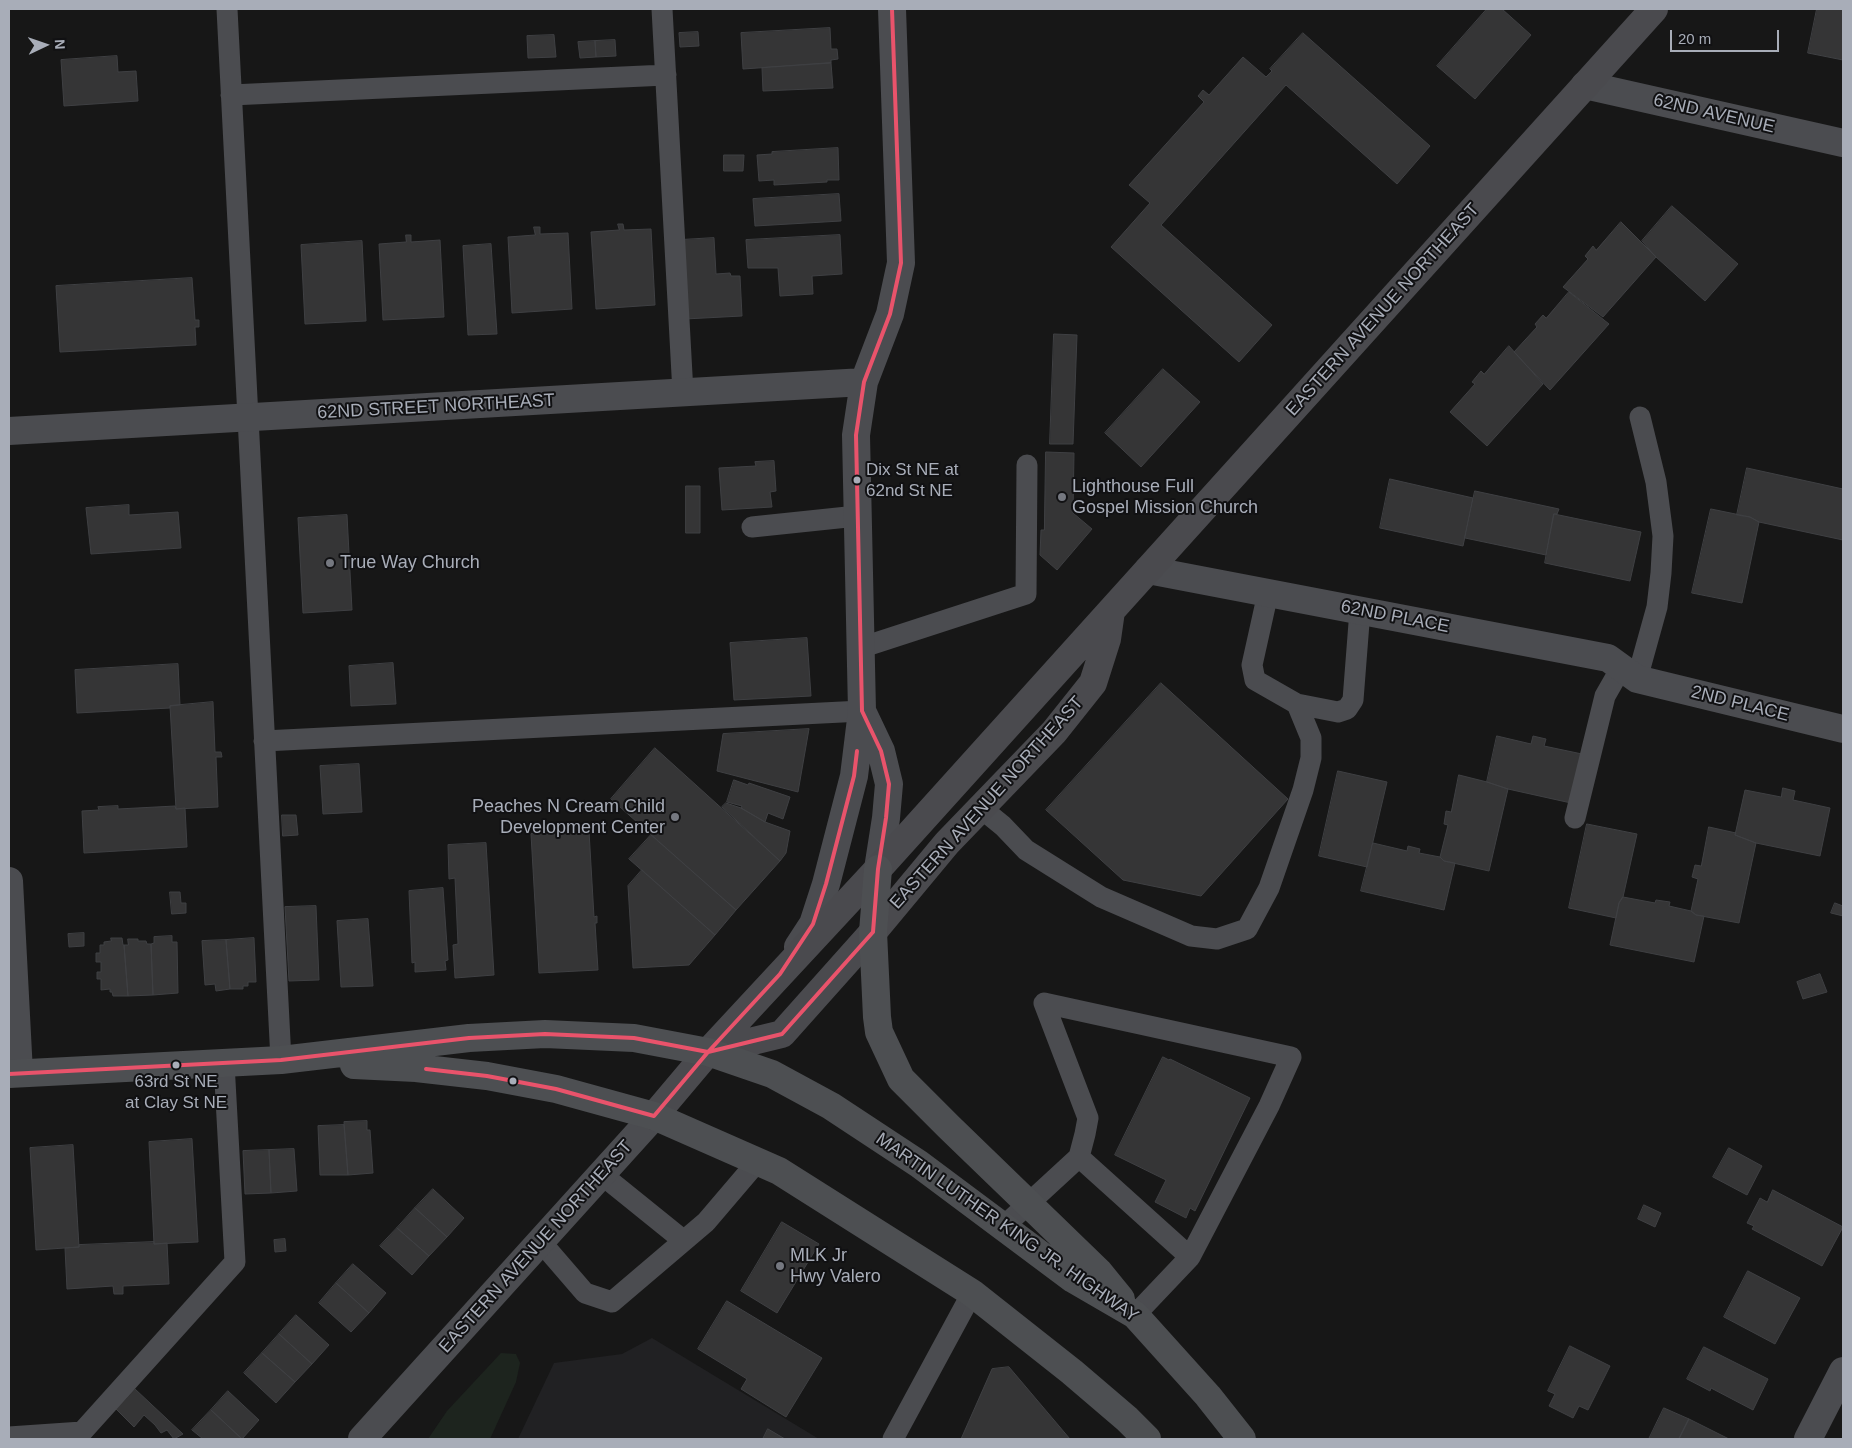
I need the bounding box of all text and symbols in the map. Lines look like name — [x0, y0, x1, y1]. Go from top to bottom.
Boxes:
north arrow — [20, 20, 70, 70]
scale bar — [1672, 20, 1781, 52]
text: 20 m — [1678, 30, 1711, 47]
text: N — [52, 39, 68, 50]
street label: 62ND AVENUE — [1651, 90, 1777, 138]
street label: EASTERN AVENUE NORTHEAST — [1282, 199, 1484, 421]
street label: 62ND STREET NORTHEAST — [317, 390, 555, 424]
place label: Dix St NE at 62nd St NE — [866, 460, 959, 500]
marker: Dix St NE at 62nd St NE — [852, 475, 862, 485]
place label: Lighthouse Full Gospel Mission Church — [1072, 476, 1258, 518]
marker: Lighthouse Full Gospel Mission Church — [1056, 491, 1068, 503]
place label: True Way Church — [340, 552, 480, 574]
marker: True Way Church — [324, 557, 336, 569]
street label: 62ND PLACE — [1339, 596, 1451, 638]
street label: 2ND PLACE — [1689, 681, 1791, 727]
street label: EASTERN AVENUE NORTHEAST — [886, 692, 1088, 914]
place label: Peaches N Cream Child Development Center — [472, 796, 665, 839]
marker: Peaches N Cream Child Development Center — [669, 811, 681, 823]
marker: 63rd St NE at Clay St NE — [171, 1060, 181, 1070]
place label: 63rd St NE at Clay St NE — [125, 1072, 227, 1112]
unlabelled marker — [508, 1076, 518, 1086]
street label: MARTIN LUTHER KING JR. HIGHWAY — [872, 1129, 1142, 1327]
street label: EASTERN AVENUE NORTHEAST — [435, 1136, 637, 1358]
place label: MLK Jr Hwy Valero — [790, 1245, 881, 1288]
marker: MLK Jr Hwy Valero — [774, 1260, 786, 1272]

